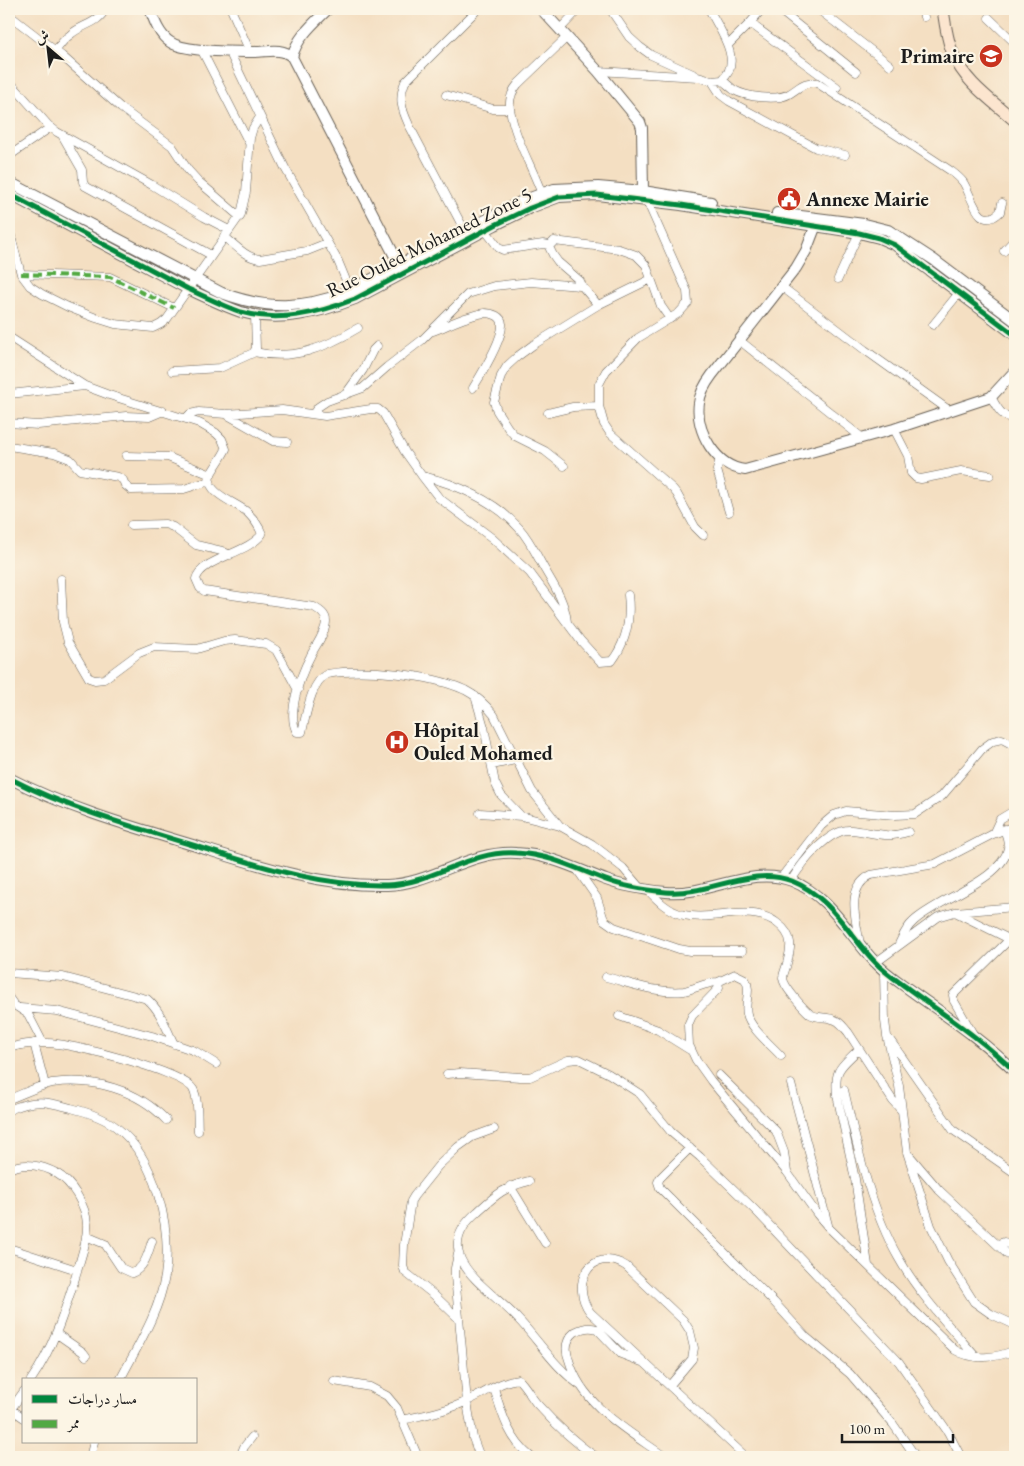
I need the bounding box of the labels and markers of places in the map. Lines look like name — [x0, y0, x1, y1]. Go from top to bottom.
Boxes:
place label: Primaire — [901, 43, 974, 69]
school or university icon: Primaire — [978, 43, 1004, 69]
public building icon: Annexe Mairie — [776, 186, 802, 212]
place label: Annexe Mairie — [805, 186, 929, 212]
place label: Hôpital Ouled Mohamed — [414, 717, 553, 766]
hospital icon: Hôpital Ouled Mohamed — [384, 729, 410, 755]

